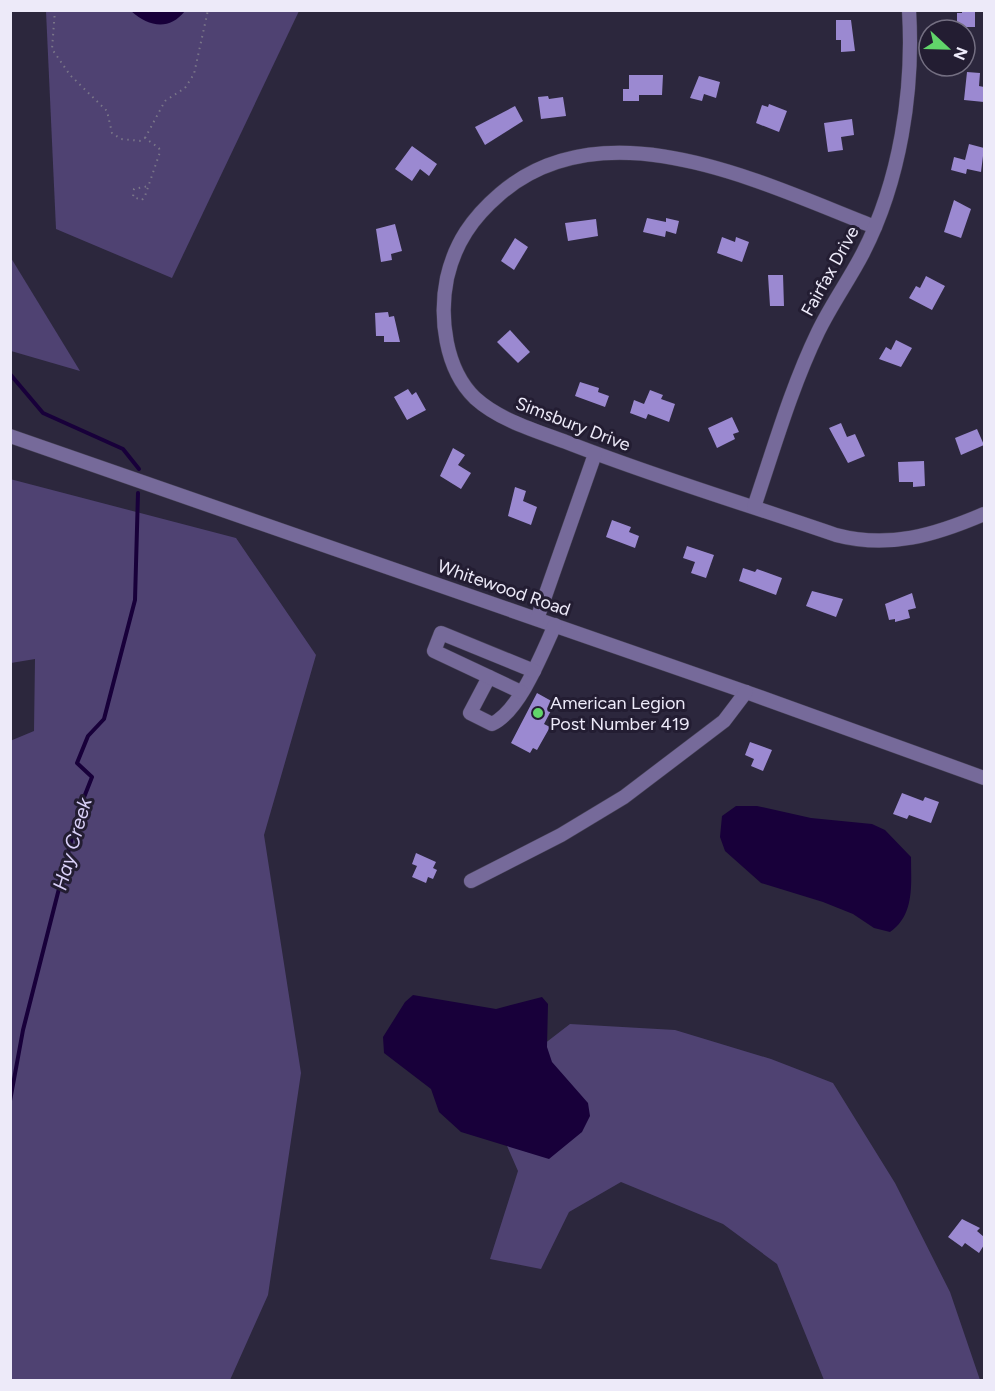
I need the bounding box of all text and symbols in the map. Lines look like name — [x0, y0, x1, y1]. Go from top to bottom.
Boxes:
north arrow — [917, 18, 977, 78]
text: N — [949, 44, 972, 63]
street label: Fairfax Drive — [796, 222, 864, 320]
street label: Simsbury Drive — [513, 392, 634, 456]
street label: Whitewood Road — [435, 555, 573, 621]
place label: American Legion Post Number 419 — [550, 692, 689, 735]
marker: American Legion Post Number 419 — [531, 706, 545, 720]
water label: Hay Creek — [47, 794, 97, 893]

